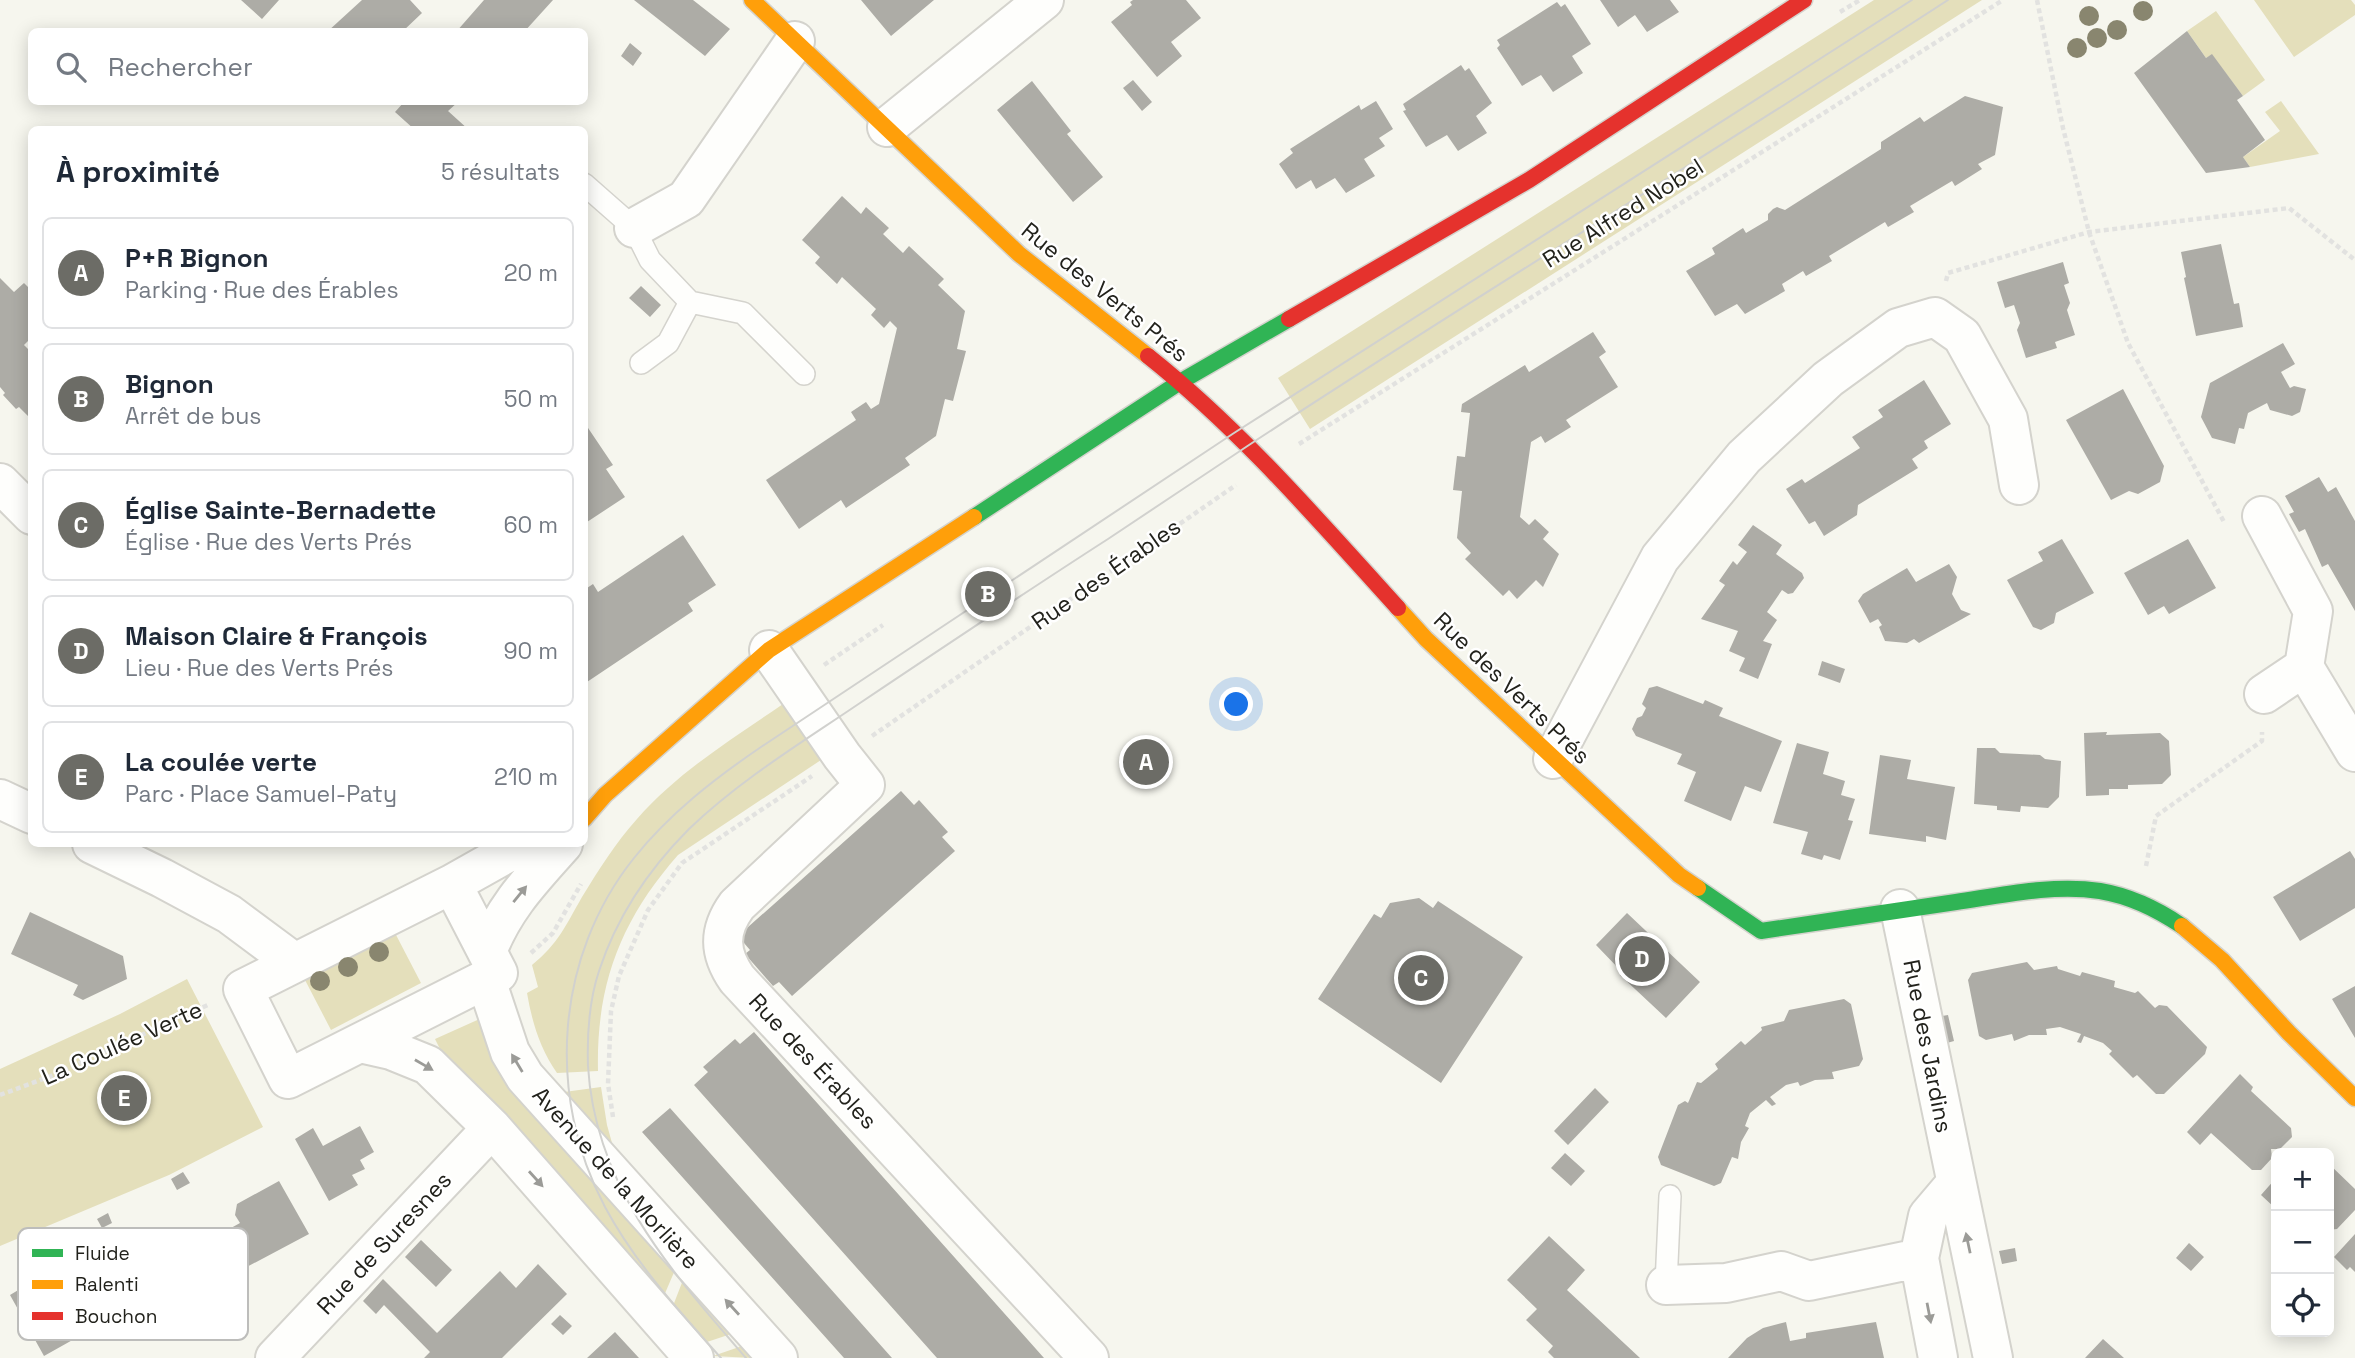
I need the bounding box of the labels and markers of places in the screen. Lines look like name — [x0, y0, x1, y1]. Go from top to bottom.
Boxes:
pin: B — [965, 568, 1011, 620]
pin: A — [1123, 736, 1169, 788]
pin: D — [1619, 933, 1665, 985]
pin: C — [1398, 952, 1444, 1004]
pin: E — [101, 1072, 147, 1124]

